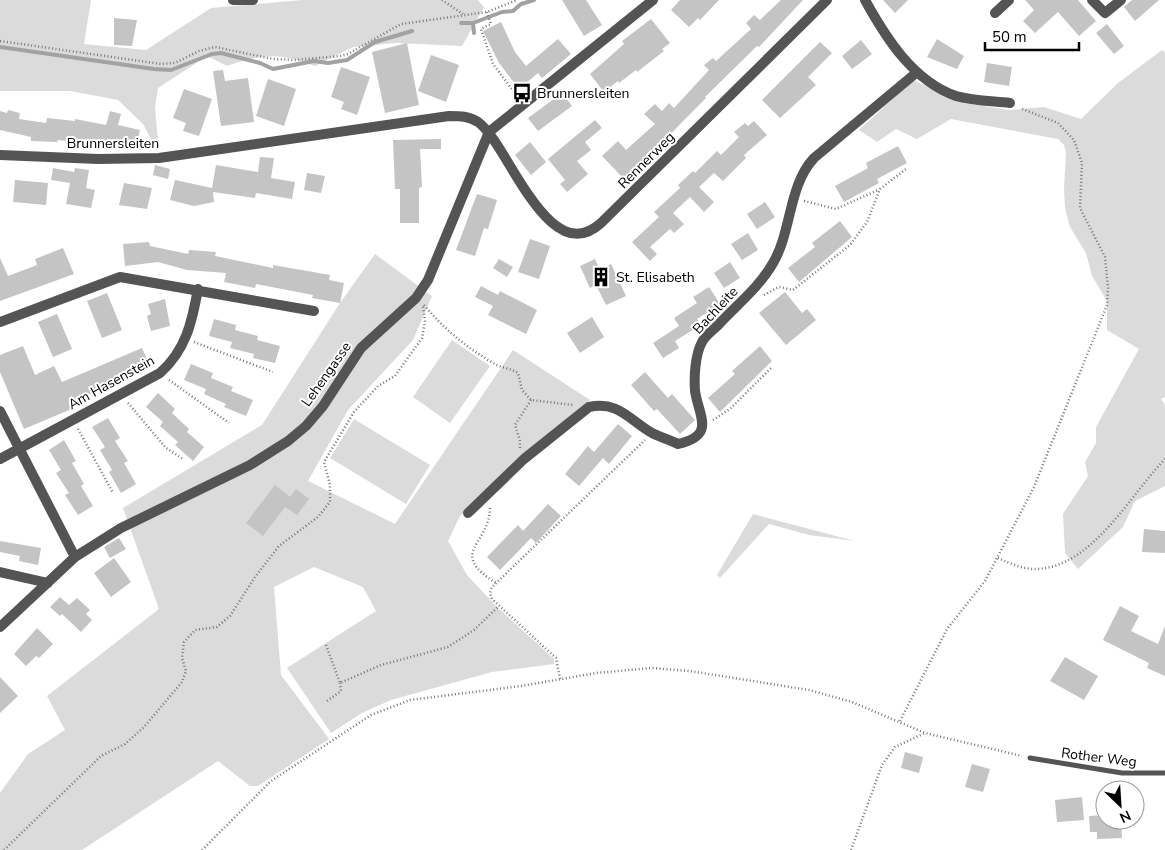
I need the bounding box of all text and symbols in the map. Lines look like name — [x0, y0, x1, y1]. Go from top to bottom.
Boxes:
scale bar — [985, 20, 1079, 52]
text: 50 m — [992, 27, 1027, 47]
bus stop icon: Brunnersleiten — [511, 82, 533, 104]
place label: Brunnersleiten — [537, 84, 629, 103]
street label: Rennerweg — [614, 128, 679, 193]
street label: Brunnersleiten — [67, 134, 159, 153]
building icon: St. Elisabeth — [590, 266, 612, 288]
place label: St. Elisabeth — [616, 268, 695, 287]
street label: Bachleite — [689, 283, 742, 338]
street label: Lehengasse — [297, 338, 356, 410]
street label: Am Hasenstein — [65, 351, 158, 414]
street label: Rother Weg — [1060, 743, 1138, 772]
north arrow — [1095, 780, 1145, 830]
text: N — [1117, 806, 1134, 827]

